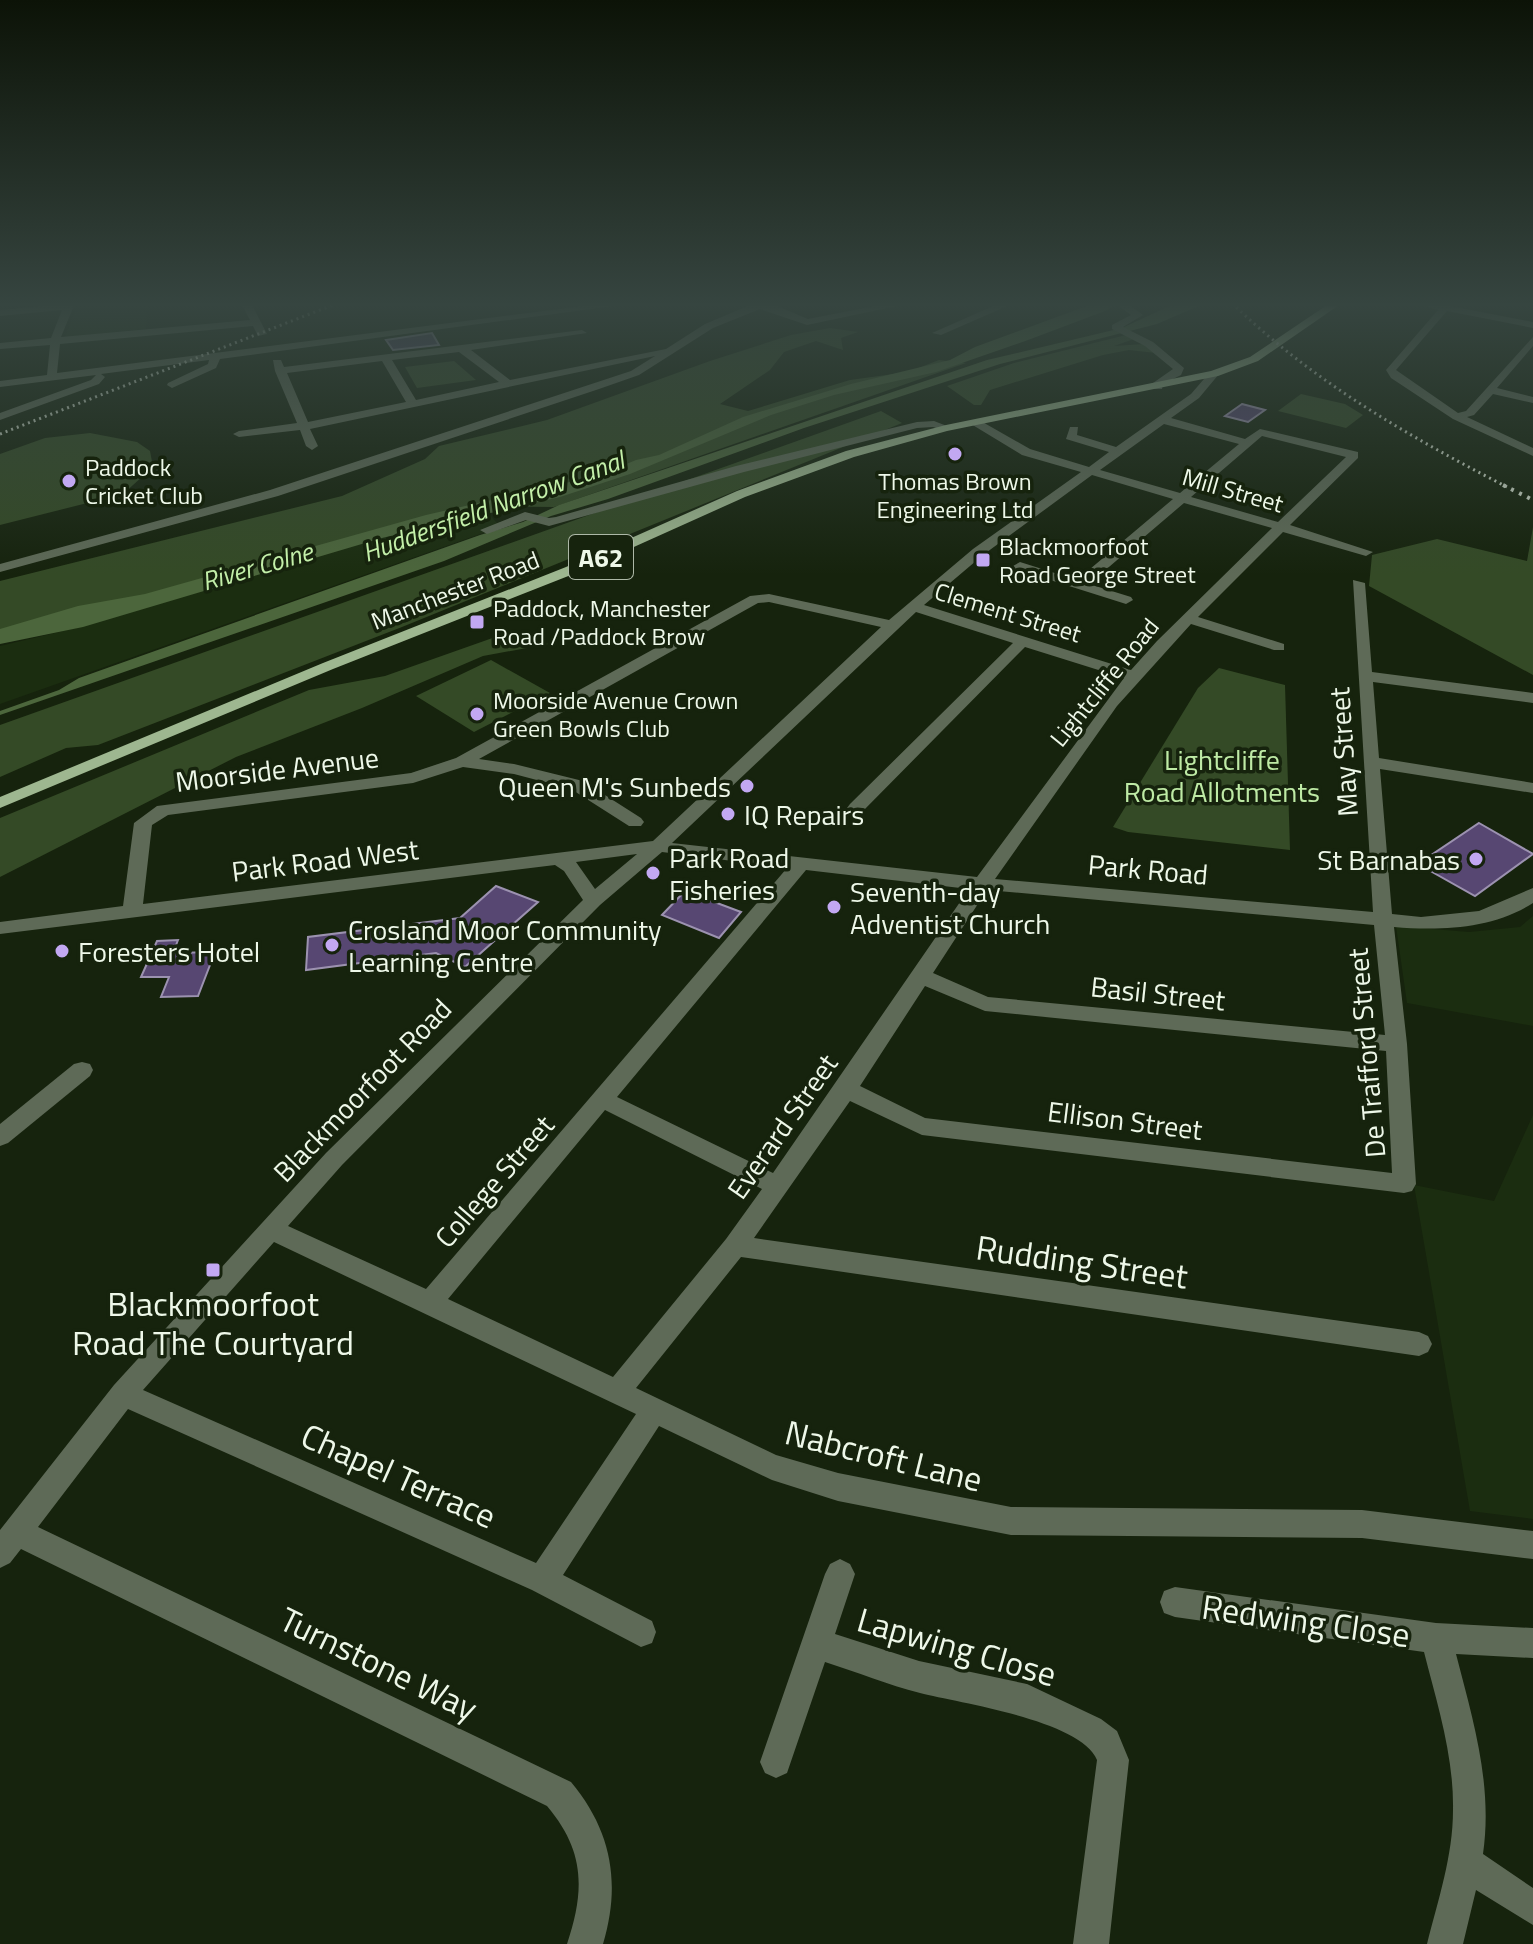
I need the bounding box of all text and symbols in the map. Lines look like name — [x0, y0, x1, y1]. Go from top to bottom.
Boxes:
water label: Huddersfield Narrow Canal — [356, 439, 633, 572]
marker: Thomas Brown Engineering Ltd — [946, 445, 964, 463]
place label: Paddock Cricket Club — [85, 449, 203, 513]
street label: Mill Street — [1178, 458, 1288, 522]
place label: Thomas Brown Engineering Ltd — [876, 463, 1034, 527]
marker: Paddock Cricket Club — [60, 472, 78, 490]
place label: Blackmoorfoot Road George Street — [999, 528, 1196, 592]
water label: River Colne — [197, 531, 319, 600]
road number: A62 — [569, 535, 633, 579]
street label: Manchester Road — [366, 541, 544, 639]
marker: Blackmoorfoot Road George Street — [974, 551, 992, 569]
street label: Clement Street — [930, 573, 1086, 651]
place label: Paddock, Manchester Road /Paddock Brow — [493, 590, 710, 654]
street label: Lightcliffe Road — [1041, 610, 1167, 754]
marker: Paddock, Manchester Road /Paddock Brow — [468, 613, 486, 631]
place label: Moorside Avenue Crown Green Bowls Club — [493, 682, 738, 746]
street label: May Street — [1317, 686, 1369, 818]
marker: Moorside Avenue Crown Green Bowls Club — [468, 705, 486, 723]
street label: Moorside Avenue — [173, 735, 381, 803]
park label: Lightcliffe Road Allotments — [1124, 738, 1320, 813]
place label: Queen M's Sunbeds — [498, 765, 731, 808]
marker: Queen M's Sunbeds — [738, 777, 756, 795]
place label: IQ Repairs — [744, 793, 864, 836]
marker: IQ Repairs — [719, 805, 737, 823]
street label: Park Road West — [229, 827, 421, 893]
place label: Park Road Fisheries — [669, 836, 789, 911]
place label: St Barnabas — [1317, 838, 1460, 881]
street label: Park Road — [1086, 842, 1210, 896]
marker: St Barnabas — [1467, 850, 1485, 868]
marker: Park Road Fisheries — [644, 864, 662, 882]
place label: Seventh-day Adventist Church — [850, 870, 1050, 945]
marker: Seventh-day Adventist Church — [825, 898, 843, 916]
place label: Crosland Moor Community Learning Centre — [348, 908, 662, 983]
place label: Foresters Hotel — [78, 930, 260, 973]
marker: Crosland Moor Community Learning Centre — [323, 936, 341, 954]
marker: Foresters Hotel — [53, 942, 71, 960]
street label: De Trafford Street — [1335, 946, 1397, 1159]
street label: Basil Street — [1088, 965, 1228, 1021]
street label: Blackmoorfoot Road — [263, 988, 461, 1192]
street label: Everard Street — [716, 1044, 848, 1207]
street label: Ellison Street — [1045, 1089, 1205, 1151]
street label: College Street — [424, 1105, 564, 1257]
street label: Rudding Street — [973, 1220, 1191, 1302]
marker: Blackmoorfoot Road The Courtyard — [204, 1261, 222, 1279]
place label: Blackmoorfoot Road The Courtyard — [72, 1277, 354, 1368]
street label: Nabcroft Lane — [780, 1405, 988, 1505]
street label: Chapel Terrace — [293, 1409, 505, 1541]
street label: Redwing Close — [1199, 1580, 1413, 1660]
street label: Turnstone Way — [271, 1593, 487, 1733]
street label: Lapwing Close — [851, 1593, 1063, 1699]

